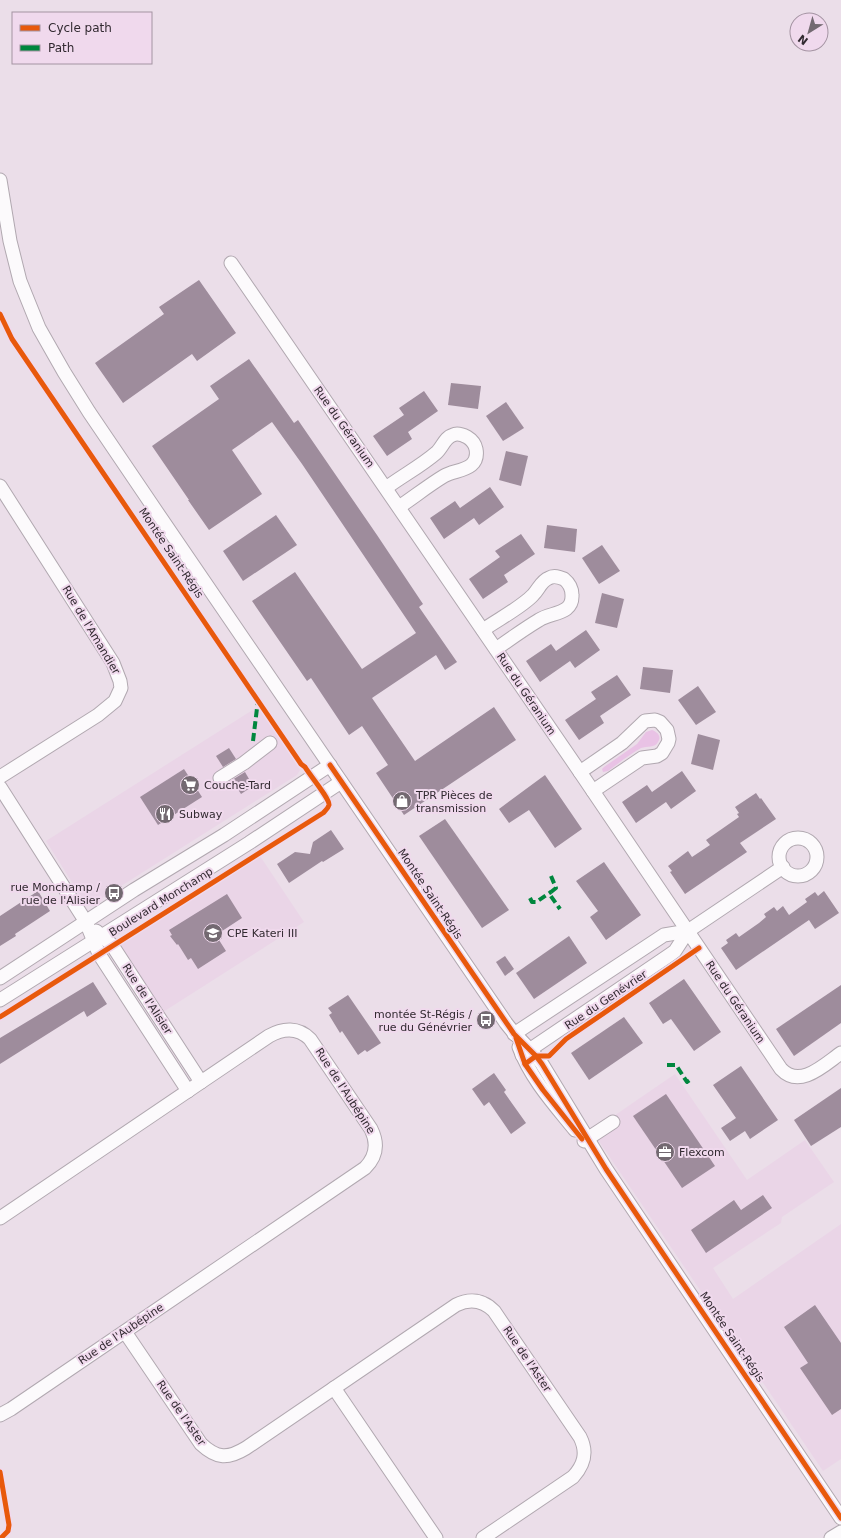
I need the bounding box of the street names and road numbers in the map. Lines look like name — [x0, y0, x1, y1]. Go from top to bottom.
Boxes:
street label: Rue du Géranium — [311, 384, 377, 470]
street label: Montée Saint-Régis — [136, 505, 206, 601]
street label: Rue de l'Amandier — [59, 583, 123, 677]
street label: Rue du Géranium — [494, 651, 558, 737]
street label: Montée Saint-Régis — [395, 846, 465, 942]
street label: Boulevard Monchamp — [107, 865, 215, 939]
street label: Rue du Géranium — [703, 959, 767, 1045]
street label: Rue de l'Alisier — [119, 961, 175, 1037]
street label: Rue du Genévrier — [562, 967, 650, 1032]
street label: Rue de l'Aubépine — [312, 1046, 378, 1137]
street label: Montée Saint-Régis — [697, 1289, 767, 1385]
street label: Rue de l'Aubépine — [76, 1301, 166, 1367]
street label: Rue de l'Aster — [500, 1324, 554, 1395]
street label: Rue de l'Aster — [154, 1378, 209, 1448]

